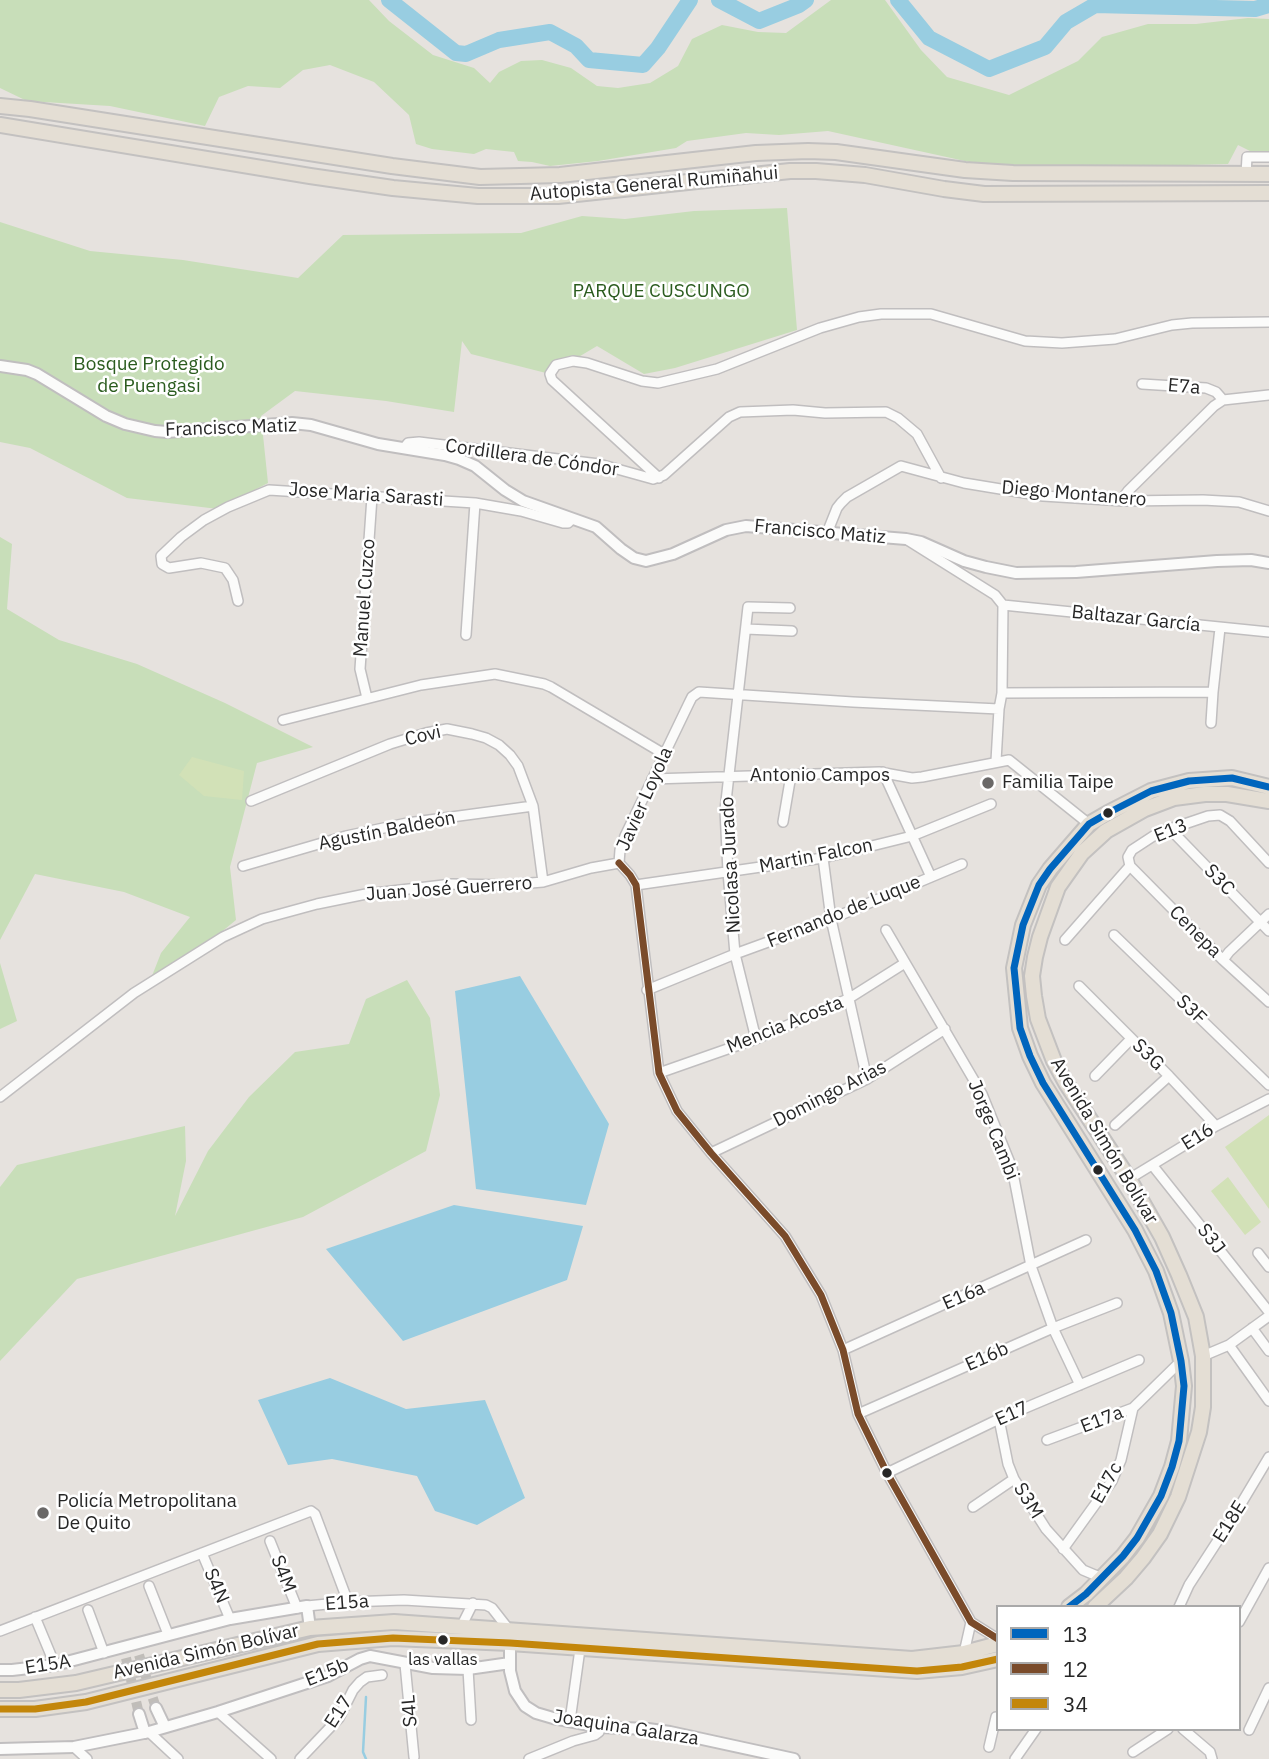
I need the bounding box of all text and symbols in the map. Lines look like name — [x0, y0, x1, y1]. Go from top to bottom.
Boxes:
street label: Autopista General Rumiñahui — [529, 162, 779, 206]
park label: PARQUE CUSCUNGO — [572, 281, 750, 303]
park label: Bosque Protegido de Puengasi — [73, 354, 225, 398]
street label: E7a — [1167, 374, 1201, 400]
street label: Francisco Matiz — [165, 414, 297, 442]
street label: Cordillera de Cóndor — [444, 435, 620, 481]
street label: Diego Montanero — [1001, 476, 1147, 512]
street label: Jose Maria Sarasti — [288, 478, 444, 512]
street label: Francisco Matiz — [753, 515, 887, 549]
street label: Manuel Cuzco — [349, 538, 381, 658]
street label: Baltazar García — [1070, 601, 1202, 637]
street label: Covi — [403, 721, 443, 751]
street label: Javier Loyola — [612, 744, 678, 854]
street label: Antonio Campos — [750, 765, 890, 787]
place label: Familia Taipe — [1002, 772, 1114, 794]
marker: Familia Taipe — [980, 775, 996, 791]
street label: Nicolasa Jurado — [716, 796, 746, 934]
unlabelled marker — [1101, 806, 1115, 820]
street label: Agustín Baldeón — [316, 807, 458, 855]
street label: E13 — [1151, 814, 1191, 848]
street label: Martin Falcon — [757, 834, 875, 878]
street label: S3C — [1199, 860, 1239, 900]
street label: Fernando de Luque — [764, 871, 924, 953]
street label: Juan José Guerrero — [365, 872, 533, 906]
street label: Cenepa — [1164, 901, 1226, 963]
street label: S3F — [1171, 990, 1211, 1030]
street label: Mencia Acosta — [723, 991, 847, 1059]
street label: S3G — [1127, 1034, 1169, 1076]
street label: Avenida Simón Bolívar — [1045, 1054, 1163, 1228]
street label: Domingo Arias — [770, 1056, 890, 1132]
street label: Jorge Cambi — [963, 1077, 1023, 1183]
street label: E16 — [1178, 1118, 1218, 1156]
unlabelled marker — [1091, 1163, 1105, 1177]
street label: S3J — [1192, 1219, 1230, 1259]
street label: E16a — [939, 1277, 989, 1315]
street label: E16b — [962, 1337, 1012, 1377]
street label: E17 — [992, 1397, 1032, 1431]
street label: E17a — [1077, 1401, 1127, 1439]
street label: E17c — [1087, 1458, 1127, 1508]
unlabelled marker — [880, 1466, 894, 1480]
street label: S3M — [1008, 1479, 1048, 1523]
place label: Policía Metropolitana De Quito — [57, 1491, 237, 1535]
street label: E18E — [1208, 1497, 1252, 1547]
marker: Policía Metropolitana De Quito — [35, 1505, 51, 1521]
street label: S4M — [266, 1552, 300, 1596]
street label: S4N — [198, 1565, 234, 1607]
street label: E15a — [324, 1590, 370, 1616]
legend — [996, 1605, 1241, 1731]
street label: Avenida Simón Bolívar — [111, 1620, 301, 1684]
text: 13 — [1063, 1620, 1088, 1648]
marker: las vallas — [436, 1633, 450, 1647]
street label: E15A — [23, 1650, 73, 1680]
place label: las vallas — [408, 1650, 478, 1670]
street label: E15b — [302, 1654, 352, 1692]
text: 12 — [1063, 1655, 1088, 1683]
text: 34 — [1063, 1690, 1088, 1718]
street label: E17 — [320, 1692, 358, 1732]
street label: S4L — [397, 1694, 423, 1728]
street label: Joaquina Galarza — [552, 1705, 700, 1751]

